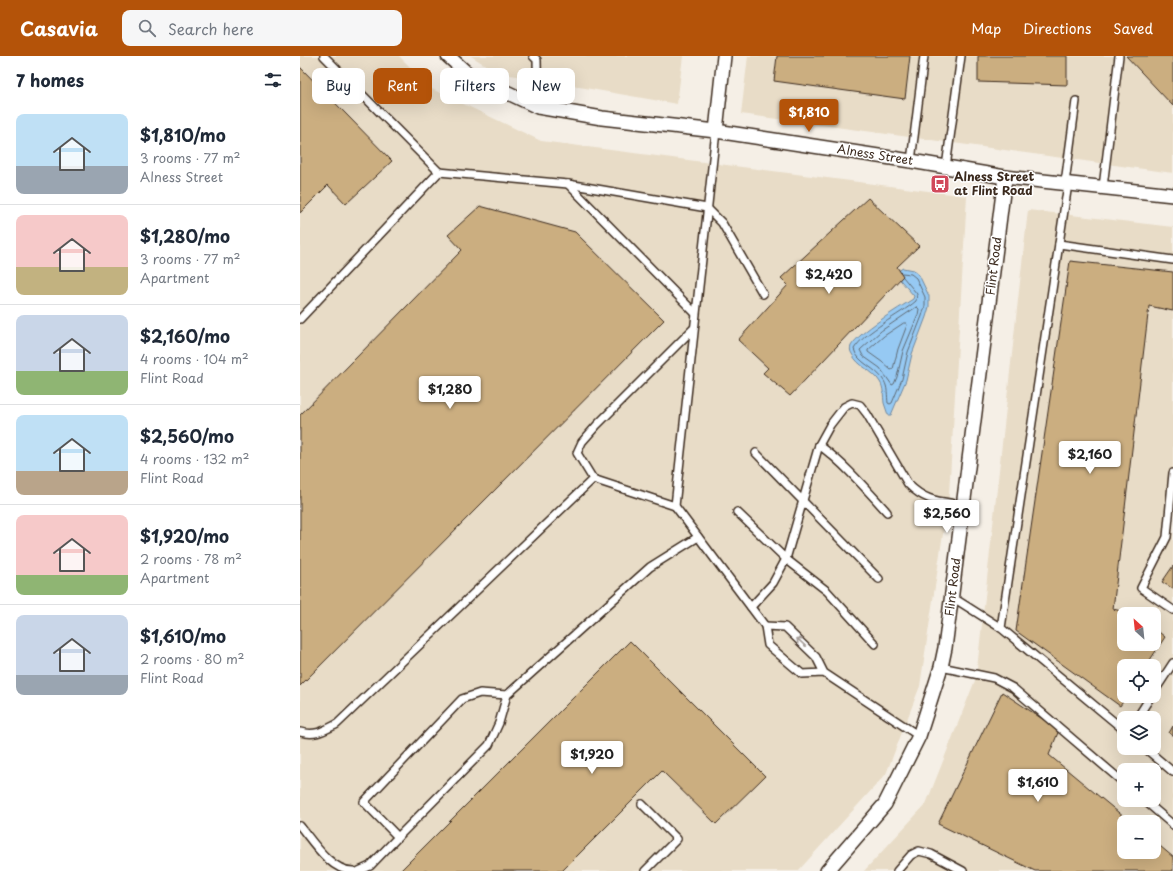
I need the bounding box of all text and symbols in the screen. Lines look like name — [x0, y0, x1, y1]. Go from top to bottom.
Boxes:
search box — [122, 10, 402, 46]
text: Casavia — [20, 14, 98, 42]
icon: search — [136, 17, 158, 39]
text: Search here — [168, 17, 254, 40]
text: Map — [971, 18, 1001, 39]
text: Directions — [1023, 18, 1091, 39]
text: Saved — [1113, 18, 1153, 39]
text: 7 homes — [16, 67, 84, 93]
chip: Buy — [312, 68, 365, 104]
chip: Rent — [373, 68, 432, 104]
chip: Filters — [440, 68, 509, 104]
chip: New — [517, 68, 575, 104]
icon: filters — [262, 69, 284, 91]
pin: $1,810 — [776, 99, 842, 133]
text: $1,810 — [788, 102, 830, 121]
text: $1,810/mo — [140, 122, 226, 148]
icon: home — [48, 130, 96, 178]
street label: Alness Street — [836, 139, 915, 169]
text: 3 rooms · 77 m² — [140, 148, 241, 167]
text: Alness Street — [140, 167, 223, 186]
place label: Alness Street at Flint Road — [954, 167, 1035, 199]
bus stop icon: Alness Street at Flint Road — [929, 173, 951, 195]
text: $1,280/mo — [140, 223, 230, 249]
icon: home — [48, 231, 96, 279]
street label: Flint Road — [980, 236, 1006, 296]
text: 3 rooms · 77 m² — [140, 249, 241, 268]
pin: $2,420 — [796, 261, 862, 295]
text: $2,420 — [805, 264, 853, 283]
text: Apartment — [140, 268, 209, 287]
text: $2,160/mo — [140, 323, 230, 349]
icon: home — [48, 331, 96, 379]
text: 4 rooms · 104 m² — [140, 349, 249, 368]
text: Flint Road — [140, 368, 204, 387]
pin: $1,280 — [417, 376, 483, 410]
text: $1,280 — [428, 379, 472, 398]
text: $2,560/mo — [140, 423, 234, 449]
icon: home — [48, 431, 96, 479]
pin: $2,160 — [1057, 441, 1123, 475]
text: $2,160 — [1068, 444, 1112, 463]
text: 4 rooms · 132 m² — [140, 449, 250, 468]
text: Flint Road — [140, 468, 204, 487]
pin: $2,560 — [914, 500, 980, 534]
text: $2,560 — [923, 503, 971, 522]
text: $1,920/mo — [140, 523, 229, 549]
icon: home — [48, 531, 96, 579]
text: 2 rooms · 78 m² — [140, 549, 242, 568]
street label: Flint Road — [939, 557, 965, 617]
text: Apartment — [140, 568, 209, 587]
north arrow — [1117, 607, 1161, 651]
map controls — [1117, 607, 1161, 859]
text: $1,610/mo — [140, 623, 226, 649]
icon: home — [48, 631, 96, 679]
one-way arrow — [796, 638, 806, 647]
text: 2 rooms · 80 m² — [140, 649, 245, 668]
button: locate — [1117, 659, 1161, 703]
text: Flint Road — [140, 668, 204, 687]
button: layers — [1117, 711, 1161, 755]
pin: $1,920 — [559, 741, 625, 775]
text: $1,920 — [570, 744, 614, 763]
button: + — [1117, 763, 1161, 807]
pin: $1,610 — [1005, 769, 1071, 803]
text: $1,610 — [1017, 772, 1059, 791]
button: − — [1117, 815, 1161, 859]

